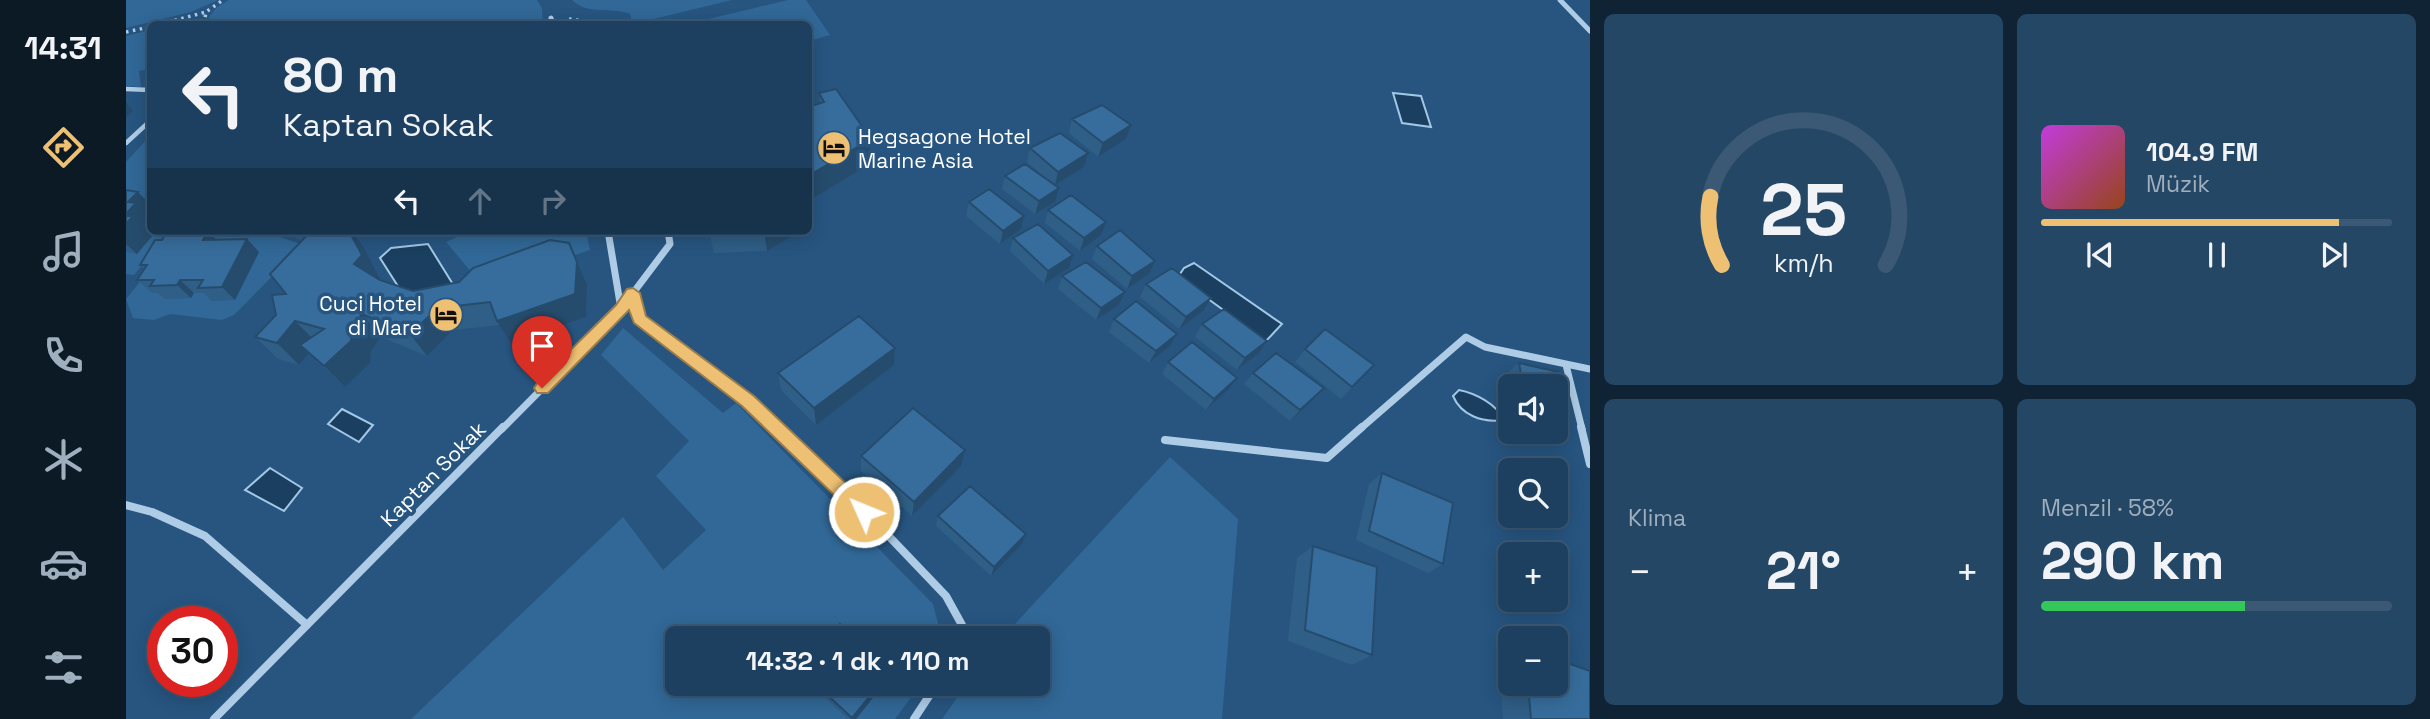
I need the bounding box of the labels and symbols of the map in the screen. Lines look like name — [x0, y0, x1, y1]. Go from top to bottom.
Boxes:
place label: Hegsagone Hotel Marine Asia — [858, 123, 1031, 174]
hotel icon: Hegsagone Hotel Marine Asia — [815, 129, 853, 167]
place label: Cuci Hotel di Mare — [319, 290, 422, 341]
hotel icon: Cuci Hotel di Mare — [427, 296, 465, 334]
pin — [512, 316, 572, 388]
street label: Kaptan Sokak — [375, 416, 491, 532]
position arrow — [827, 475, 901, 549]
speed limit sign: 30 — [147, 606, 238, 697]

